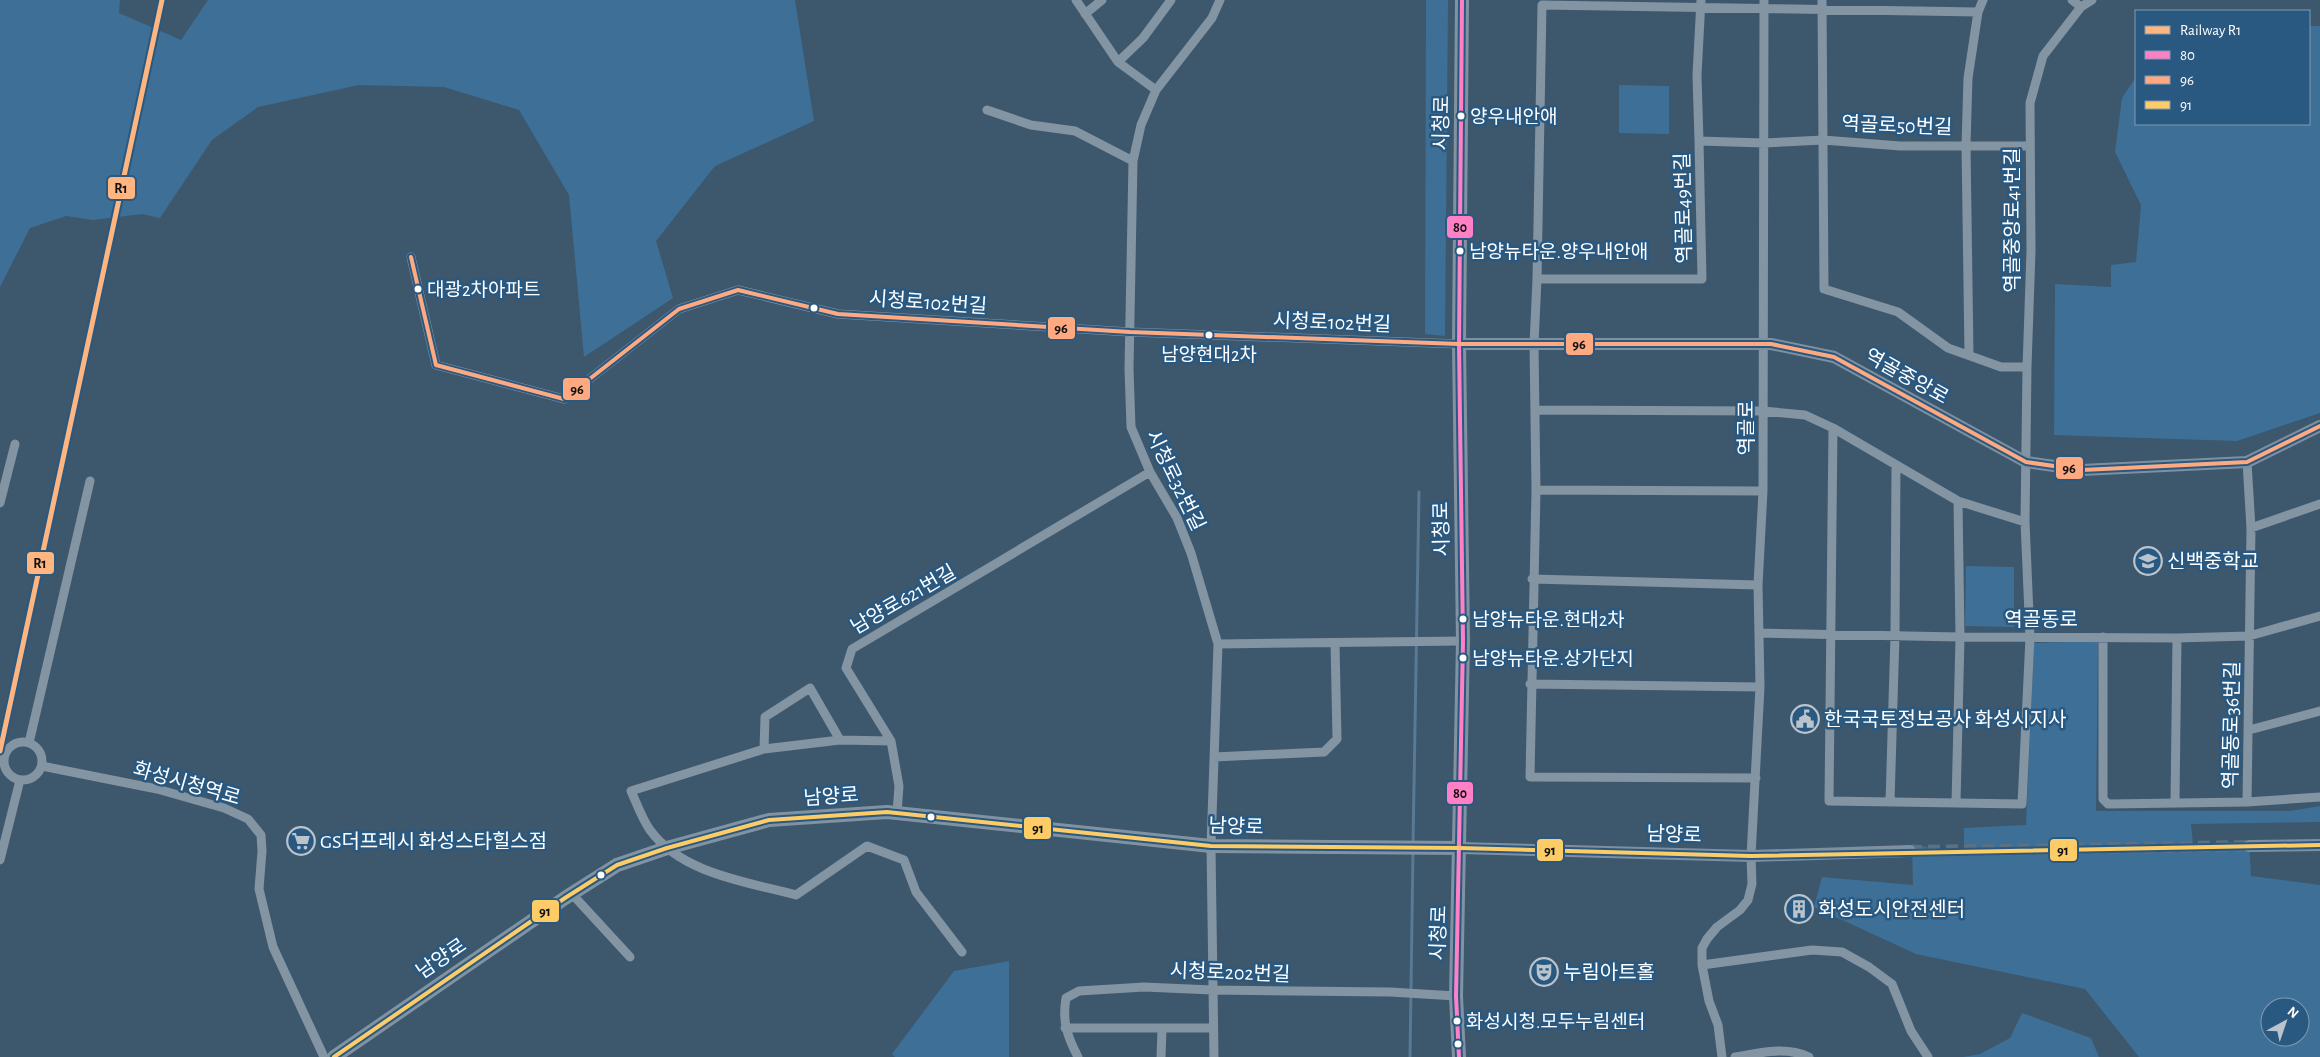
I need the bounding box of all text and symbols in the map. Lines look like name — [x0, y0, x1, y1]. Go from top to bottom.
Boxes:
legend — [2135, 10, 2310, 125]
text: Railway R1 — [2180, 23, 2241, 38]
text: 80 — [2180, 48, 2195, 63]
text: 96 — [2180, 73, 2194, 88]
street label: 시청로 — [1431, 95, 1452, 151]
text: 91 — [2180, 98, 2192, 113]
place label: 양우내안애 — [1470, 107, 1557, 127]
marker: 양우내안애 — [1456, 111, 1466, 121]
street label: 역골로50번길 — [1841, 113, 1953, 138]
street label: 역골중앙로41번길 — [2002, 147, 2023, 293]
street label: 역골로49번길 — [1672, 152, 1695, 264]
line badge: R1 — [107, 176, 136, 200]
text: R1 — [114, 182, 128, 196]
line badge: 80 — [1446, 215, 1474, 239]
text: 80 — [1453, 221, 1467, 235]
place label: 남양뉴타운.양우내안애 — [1469, 242, 1648, 262]
marker: 남양뉴타운.양우내안애 — [1455, 246, 1465, 256]
place label: 대광2차아파트 — [427, 280, 541, 300]
marker: 대광2차아파트 — [413, 284, 423, 294]
street label: 시청로102번길 — [868, 288, 988, 317]
unlabelled marker — [809, 303, 819, 313]
street label: 시청로102번길 — [1272, 310, 1392, 335]
line badge: 96 — [1047, 316, 1076, 340]
text: 96 — [1054, 322, 1068, 336]
marker: 남양현대2차 — [1204, 330, 1214, 340]
line badge: 96 — [1565, 332, 1594, 356]
text: 96 — [1572, 338, 1586, 352]
place label: 남양현대2차 — [1161, 345, 1257, 365]
street label: 역골중앙로 — [1861, 345, 1952, 408]
line badge: 96 — [562, 377, 591, 401]
text: 96 — [570, 383, 584, 397]
street label: 역골로 — [1736, 400, 1757, 456]
street label: 시청로32번길 — [1142, 426, 1209, 534]
line badge: 96 — [2055, 456, 2084, 480]
text: 96 — [2062, 462, 2076, 476]
street label: 시청로 — [1431, 501, 1452, 557]
school or university icon: 신백중학교 — [2133, 546, 2163, 576]
line badge: R1 — [26, 551, 55, 575]
place label: 신백중학교 — [2167, 551, 2259, 572]
text: R1 — [33, 557, 47, 571]
street label: 남양로621번길 — [847, 561, 959, 638]
street label: 역골동로 — [2004, 609, 2078, 630]
place label: 남양뉴타운.현대2차 — [1472, 610, 1625, 630]
marker: 남양뉴타운.현대2차 — [1458, 614, 1468, 624]
place label: 남양뉴타운.상가단지 — [1472, 649, 1634, 669]
marker: 남양뉴타운.상가단지 — [1458, 653, 1468, 663]
street label: 역골동로36번길 — [2220, 661, 2243, 789]
public building icon: 한국국토정보공사 화성시지사 — [1790, 704, 1820, 734]
place label: 한국국토정보공사 화성시지사 — [1824, 709, 2067, 730]
street label: 화성시청역로 — [131, 758, 243, 809]
line badge: 80 — [1446, 781, 1474, 805]
street label: 남양로 — [803, 784, 859, 809]
text: 80 — [1453, 787, 1467, 801]
unlabelled marker — [926, 812, 936, 822]
street label: 남양로 — [1208, 815, 1264, 838]
line badge: 91 — [1023, 816, 1052, 840]
text: 91 — [1032, 822, 1044, 836]
street label: 남양로 — [1646, 823, 1702, 846]
supermarket icon: GS더프레시 화성스타힐스점 — [286, 826, 316, 856]
place label: GS더프레시 화성스타힐스점 — [320, 831, 547, 852]
line badge: 91 — [1536, 838, 1564, 862]
line badge: 91 — [2049, 838, 2078, 862]
text: 91 — [1544, 844, 1556, 858]
text: 91 — [2057, 844, 2069, 858]
unlabelled marker — [596, 870, 606, 880]
building icon: 화성도시안전센터 — [1784, 894, 1814, 924]
line badge: 91 — [531, 899, 560, 923]
place label: 화성도시안전센터 — [1818, 899, 1965, 920]
text: 91 — [539, 905, 551, 919]
street label: 시청로 — [1427, 905, 1450, 961]
street label: 남양로 — [413, 934, 470, 983]
theatre icon: 누림아트홀 — [1529, 957, 1559, 987]
street label: 시청로202번길 — [1169, 960, 1291, 985]
place label: 누림아트홀 — [1563, 962, 1655, 983]
north arrow — [2260, 997, 2310, 1047]
text: N — [2284, 1004, 2301, 1021]
place label: 화성시청.모두누림센터 — [1466, 1012, 1645, 1032]
marker: 화성시청.모두누림센터 — [1452, 1016, 1462, 1026]
unlabelled marker — [1453, 1039, 1463, 1049]

